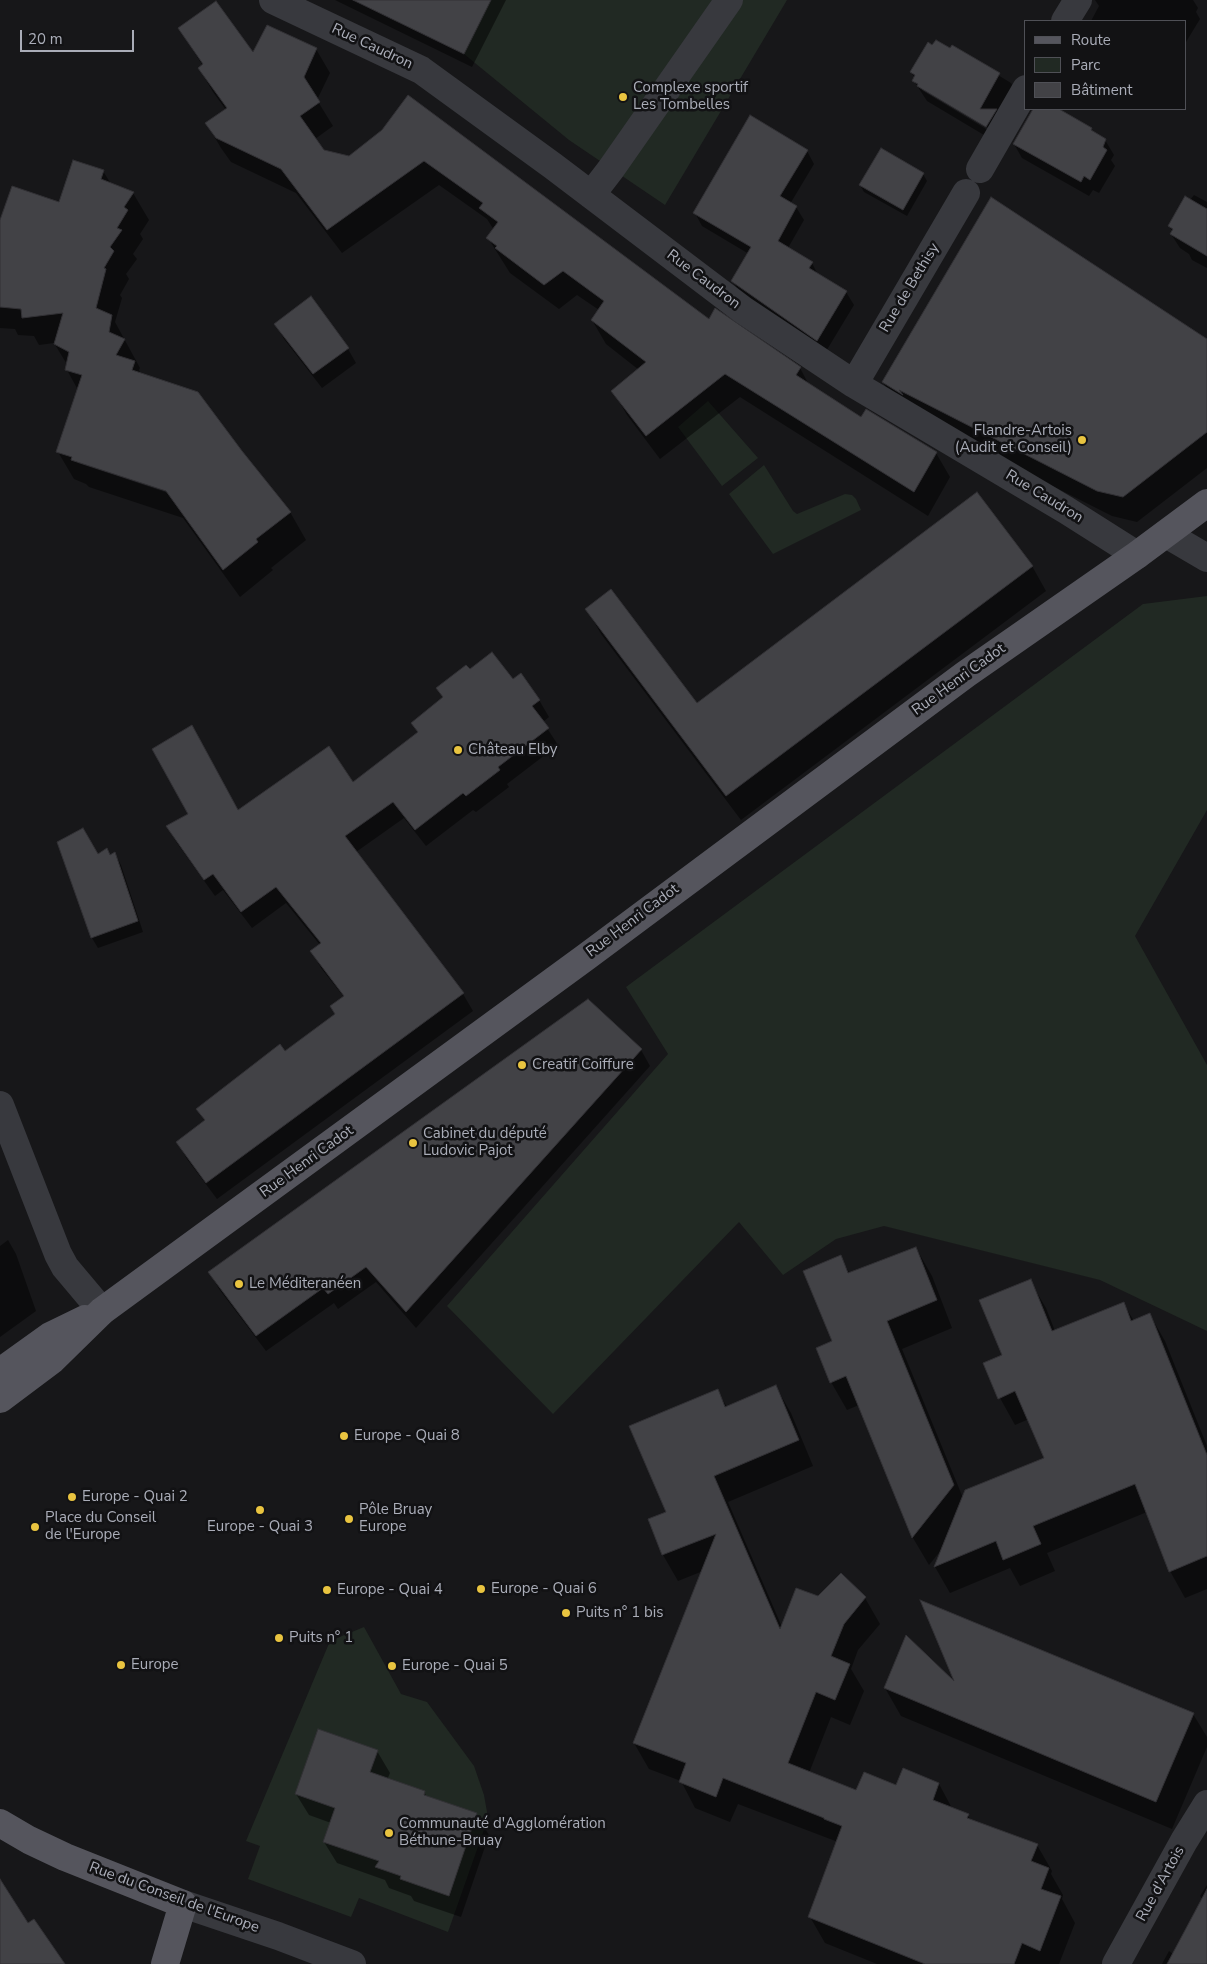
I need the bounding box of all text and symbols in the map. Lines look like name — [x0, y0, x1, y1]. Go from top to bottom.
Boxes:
scale bar — [22, 20, 136, 52]
street label: Rue Caudron — [329, 20, 415, 74]
legend — [1024, 20, 1187, 110]
text: 20 m — [28, 29, 63, 49]
text: Route — [1071, 30, 1111, 50]
text: Parc — [1071, 55, 1100, 75]
place label: Complexe sportif Les Tombelles — [633, 79, 748, 114]
text: Bâtiment — [1071, 80, 1132, 100]
marker: Complexe sportif Les Tombelles — [617, 91, 629, 103]
street label: Rue de Bethisy — [876, 240, 944, 336]
street label: Rue Caudron — [663, 247, 743, 313]
place label: Flandre-Artois (Audit et Conseil) — [955, 422, 1072, 457]
marker: Flandre-Artois (Audit et Conseil) — [1076, 434, 1088, 446]
street label: Rue Caudron — [1002, 467, 1086, 527]
street label: Rue Henri Cadot — [909, 640, 1009, 720]
place label: Château Elby — [468, 741, 557, 759]
marker: Château Elby — [452, 744, 464, 756]
street label: Rue Henri Cadot — [583, 880, 683, 962]
place label: Creatif Coiffure — [532, 1056, 634, 1074]
marker: Creatif Coiffure — [516, 1059, 528, 1071]
street label: Rue Henri Cadot — [257, 1122, 357, 1202]
place label: Cabinet du député Ludovic Pajot — [423, 1125, 547, 1160]
marker: Cabinet du député Ludovic Pajot — [407, 1137, 419, 1149]
place label: Le Méditeranéen — [249, 1275, 361, 1293]
marker: Le Méditeranéen — [233, 1278, 245, 1290]
place label: Europe - Quai 8 — [354, 1427, 460, 1445]
marker: Europe - Quai 8 — [338, 1430, 350, 1442]
place label: Europe - Quai 2 — [82, 1488, 188, 1506]
marker: Europe - Quai 2 — [66, 1491, 78, 1503]
place label: Pôle Bruay Europe — [359, 1501, 432, 1536]
marker: Europe - Quai 3 — [254, 1504, 266, 1516]
place label: Place du Conseil de l'Europe — [45, 1509, 156, 1544]
marker: Pôle Bruay Europe — [343, 1513, 355, 1525]
place label: Europe - Quai 3 — [207, 1518, 313, 1536]
marker: Place du Conseil de l'Europe — [29, 1521, 41, 1533]
place label: Europe - Quai 6 — [491, 1580, 597, 1598]
place label: Europe - Quai 4 — [337, 1581, 443, 1599]
marker: Europe - Quai 6 — [475, 1583, 487, 1595]
marker: Europe - Quai 4 — [321, 1584, 333, 1596]
place label: Puits n° 1 bis — [576, 1604, 663, 1622]
marker: Puits n° 1 bis — [560, 1607, 572, 1619]
place label: Puits n° 1 — [289, 1629, 353, 1647]
marker: Puits n° 1 — [273, 1632, 285, 1644]
place label: Europe — [131, 1656, 178, 1674]
place label: Europe - Quai 5 — [402, 1657, 508, 1675]
marker: Europe — [115, 1659, 127, 1671]
marker: Europe - Quai 5 — [386, 1660, 398, 1672]
place label: Communauté d'Agglomération Béthune-Bruay — [399, 1815, 606, 1850]
marker: Communauté d'Agglomération Béthune-Bruay — [383, 1827, 395, 1839]
street label: Rue d'Artois — [1133, 1843, 1189, 1925]
street label: Rue du Conseil de l'Europe — [86, 1859, 262, 1937]

